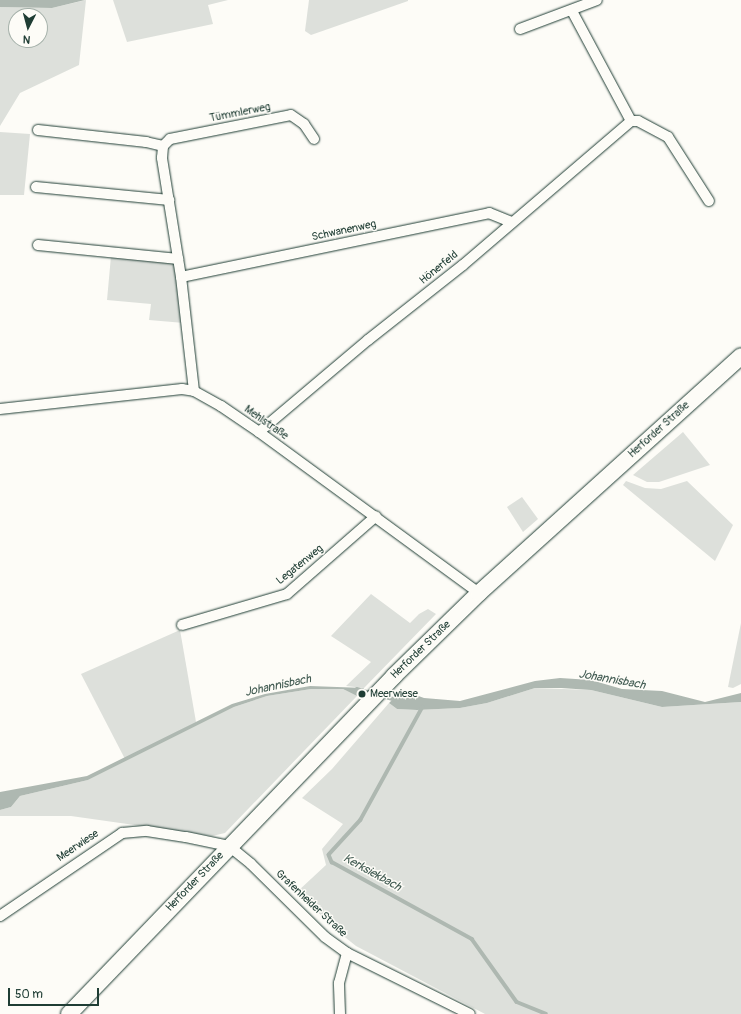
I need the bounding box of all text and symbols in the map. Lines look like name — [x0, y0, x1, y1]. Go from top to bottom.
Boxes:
north arrow — [8, 8, 48, 48]
text: N — [22, 33, 31, 46]
street label: Tümmlerweg — [208, 101, 272, 125]
street label: Schwanenweg — [311, 218, 377, 244]
street label: Hönerfeld — [417, 248, 461, 288]
street label: Herforder Straße — [626, 399, 692, 461]
street label: Mehlstraße — [241, 403, 291, 443]
street label: Legatenweg — [274, 542, 326, 588]
street label: Herforder Straße — [388, 618, 454, 682]
water label: Johannisbach — [578, 667, 646, 693]
water label: Johannisbach — [244, 672, 312, 700]
place label: Meerwiese — [370, 687, 418, 701]
marker: Meerwiese — [357, 689, 367, 699]
street label: Meerwiese — [54, 827, 102, 865]
street label: Herforder Straße — [163, 849, 227, 915]
water label: Kerksiekbach — [340, 851, 404, 895]
street label: Grafenheider Straße — [273, 868, 349, 940]
scale bar — [10, 980, 101, 1006]
text: 50 m — [15, 987, 43, 1002]

